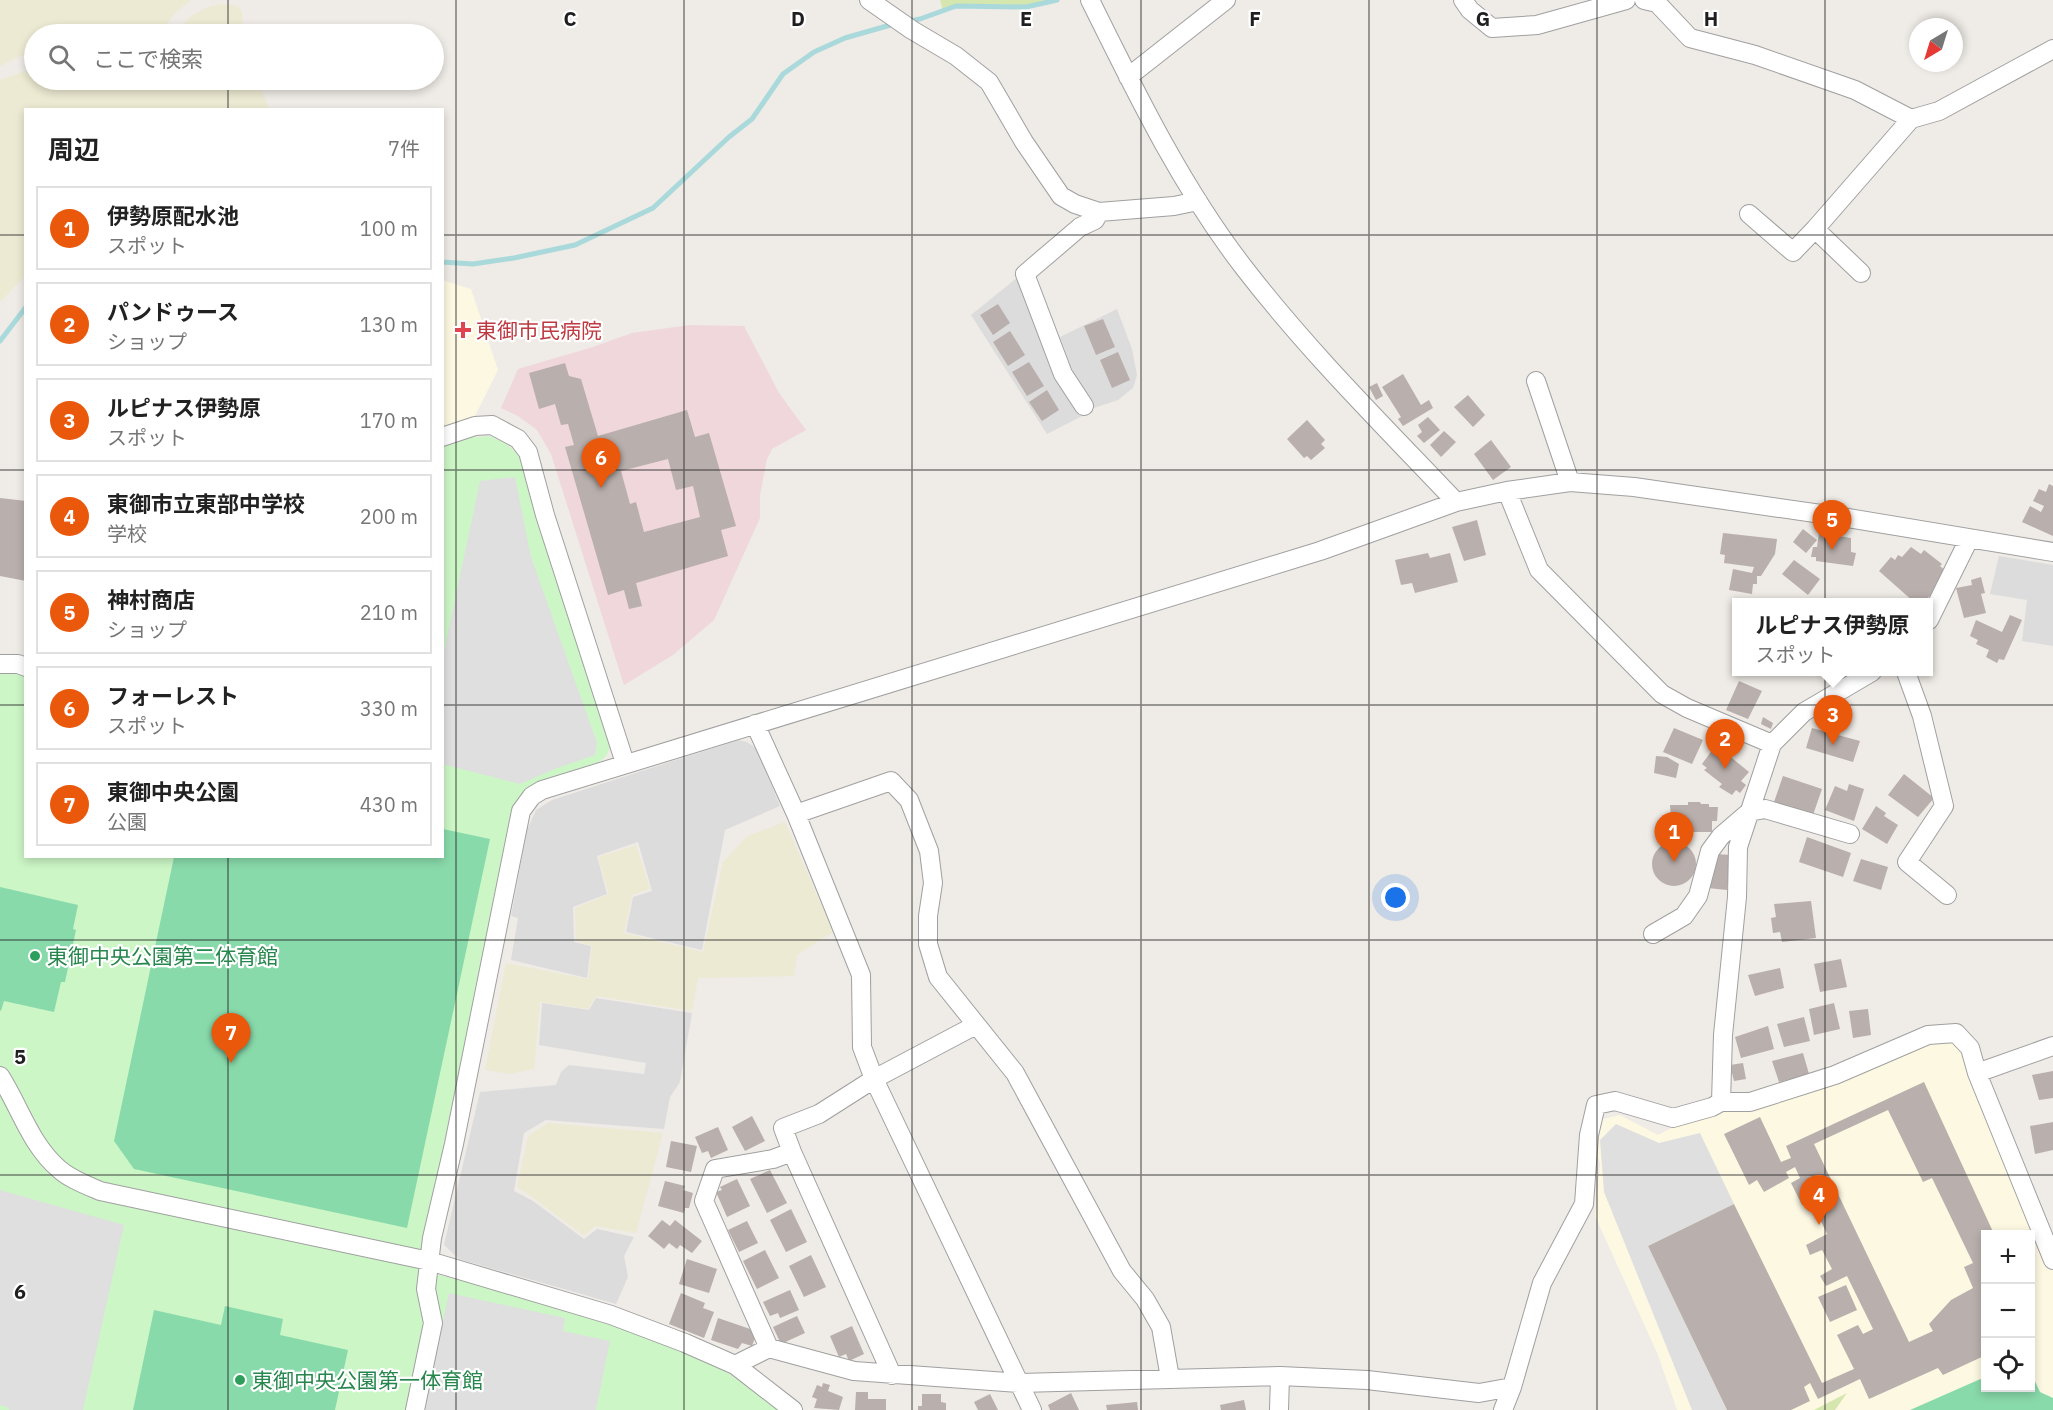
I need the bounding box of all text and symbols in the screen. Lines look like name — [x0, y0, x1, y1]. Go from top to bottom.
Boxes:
text: C — [563, 5, 577, 32]
text: D — [791, 5, 805, 32]
text: E — [1020, 5, 1032, 32]
text: F — [1249, 5, 1261, 32]
text: G — [1476, 5, 1490, 32]
text: H — [1704, 5, 1718, 32]
north arrow — [1909, 18, 1963, 72]
search box — [24, 24, 444, 90]
icon: search — [45, 41, 78, 74]
text: ここで検索 — [93, 44, 203, 73]
text: 周辺 — [48, 132, 100, 166]
text: 7件 — [388, 135, 420, 162]
text: 伊勢原配水池 — [107, 201, 239, 230]
text: 1 — [64, 215, 76, 242]
text: 100 m — [360, 215, 418, 242]
text: スポット — [107, 232, 187, 259]
text: パンドゥース — [107, 297, 239, 326]
text: 2 — [64, 311, 76, 338]
text: 130 m — [360, 311, 418, 338]
place label: 東御市民病院 — [476, 316, 602, 344]
marker: 東御市民病院 — [454, 321, 472, 339]
text: ショップ — [107, 328, 187, 355]
text: ルピナス伊勢原 — [107, 393, 261, 422]
text: 3 — [64, 407, 76, 434]
text: 170 m — [360, 407, 418, 434]
text: スポット — [107, 424, 187, 451]
pin: 6 — [582, 438, 620, 488]
text: 東御市立東部中学校 — [107, 489, 305, 518]
pin: 5 — [1812, 500, 1852, 550]
text: 4 — [64, 503, 76, 530]
text: 200 m — [360, 503, 418, 530]
text: 学校 — [107, 520, 147, 547]
text: 神村商店 — [107, 585, 195, 614]
popup — [1732, 598, 1933, 676]
text: 5 — [64, 599, 76, 626]
text: 210 m — [360, 599, 418, 626]
text: ルピナス伊勢原 — [1755, 610, 1910, 639]
text: ショップ — [107, 616, 187, 643]
text: スポット — [1755, 641, 1835, 668]
text: フォーレスト — [107, 681, 239, 710]
text: 6 — [64, 695, 76, 722]
text: 330 m — [360, 695, 418, 722]
pin: 3 — [1814, 696, 1852, 745]
text: スポット — [107, 712, 187, 739]
pin: 2 — [1706, 720, 1744, 769]
text: 東御中央公園 — [107, 777, 239, 806]
text: 7 — [64, 791, 76, 818]
text: 430 m — [360, 791, 418, 818]
text: 公園 — [107, 808, 147, 835]
pin: 1 — [1654, 812, 1694, 862]
your location — [1381, 883, 1410, 912]
place label: 東御中央公園第二体育館 — [47, 942, 278, 970]
marker: 東御中央公園第二体育館 — [28, 949, 42, 963]
pin: 7 — [212, 1014, 250, 1063]
text: 5 — [14, 1043, 26, 1070]
pin: 4 — [1800, 1176, 1838, 1225]
map controls — [1981, 1230, 2035, 1392]
button: + — [1981, 1230, 2035, 1284]
text: 6 — [14, 1278, 26, 1305]
button: − — [1981, 1284, 2035, 1338]
button: locate — [1981, 1338, 2035, 1392]
place label: 東御中央公園第一体育館 — [252, 1366, 483, 1394]
marker: 東御中央公園第一体育館 — [233, 1373, 247, 1387]

